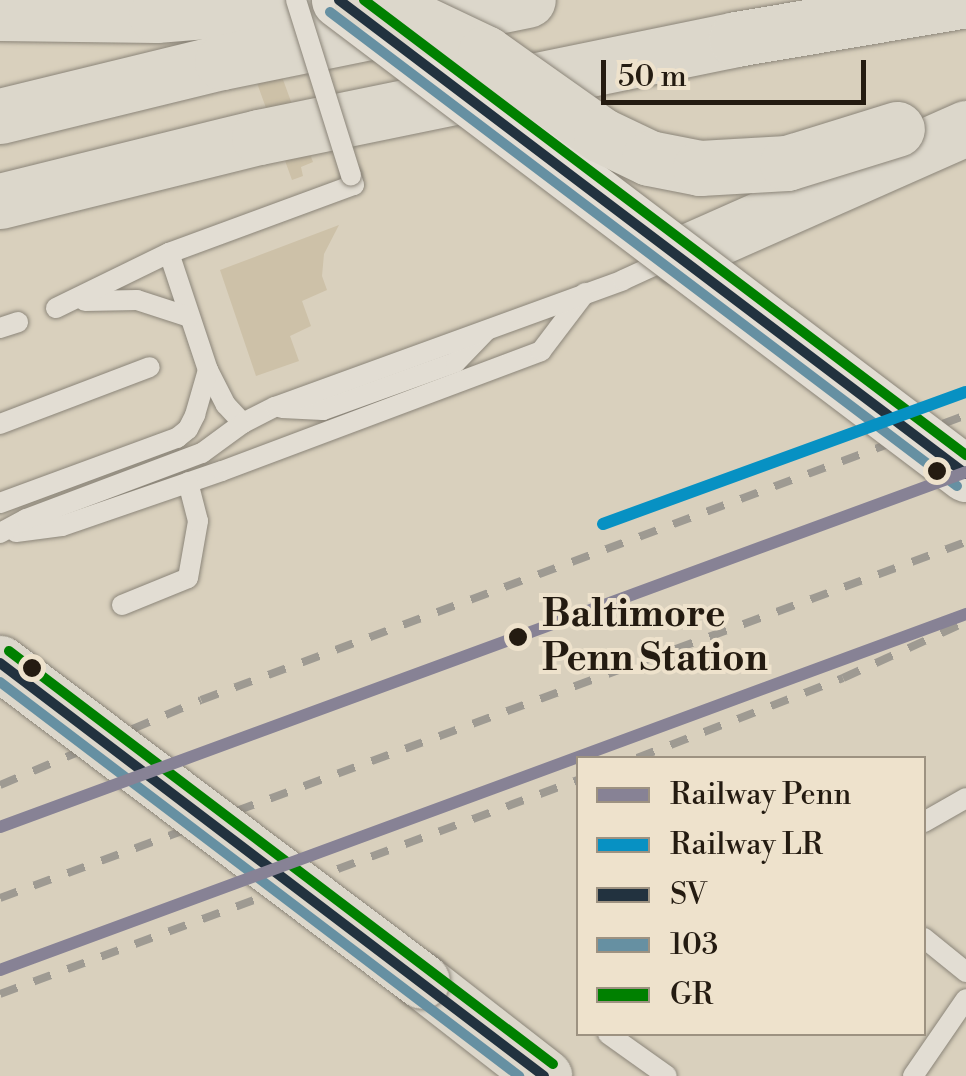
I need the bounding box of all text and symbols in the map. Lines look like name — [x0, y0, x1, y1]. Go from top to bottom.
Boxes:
scale bar — [606, 40, 871, 102]
text: 50 m — [618, 58, 687, 96]
unlabelled marker — [927, 461, 947, 481]
place label: Baltimore Penn Station — [542, 592, 768, 682]
marker: Baltimore Penn Station — [503, 622, 533, 652]
unlabelled marker — [22, 658, 42, 678]
legend — [576, 756, 926, 1036]
text: Railway Penn — [670, 776, 851, 814]
text: Railway LR — [670, 826, 823, 864]
text: SV — [670, 876, 707, 914]
text: 103 — [670, 926, 718, 964]
text: GR — [670, 976, 713, 1014]

